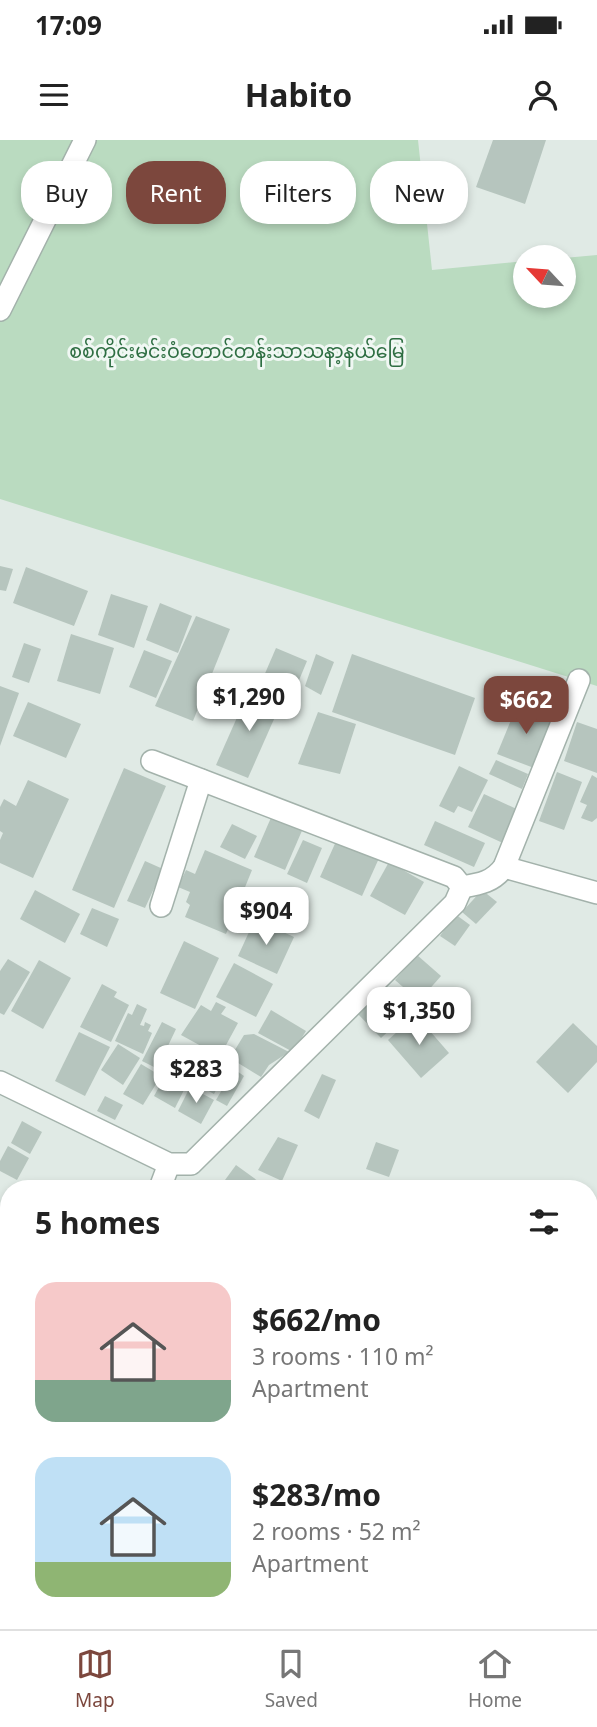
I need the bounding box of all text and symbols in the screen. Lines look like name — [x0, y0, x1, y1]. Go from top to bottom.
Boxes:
text: 17:09 — [35, 7, 102, 43]
text: Habito — [245, 73, 352, 116]
icon: menu — [35, 76, 73, 114]
icon: person — [524, 76, 562, 114]
chip: Buy — [21, 161, 112, 224]
chip: Rent — [126, 161, 226, 224]
chip: Filters — [240, 161, 356, 224]
chip: New — [370, 161, 468, 224]
north arrow — [513, 245, 576, 308]
map controls — [513, 245, 576, 308]
park label: စစ်ကိုင်းမင်းဝံတောင်တန်းသာသနာ့နယ်မြေ — [69, 337, 405, 368]
pin: $1,290 — [192, 674, 306, 733]
pin: $662 — [485, 676, 567, 736]
text: $1,290 — [213, 680, 285, 712]
text: $662 — [500, 683, 552, 715]
pin: $904 — [225, 888, 307, 947]
text: $904 — [240, 894, 292, 926]
pin: $1,350 — [362, 988, 476, 1047]
text: $1,350 — [383, 994, 455, 1026]
pin: $283 — [155, 1046, 237, 1105]
text: $283 — [170, 1052, 222, 1084]
text: 5 homes — [35, 1202, 160, 1243]
icon: filters — [525, 1203, 563, 1241]
text: $662/mo — [252, 1299, 381, 1340]
icon: home — [91, 1310, 175, 1394]
text: 3 rooms · 110 m² — [252, 1340, 434, 1372]
text: Apartment — [252, 1372, 369, 1404]
text: $283/mo — [252, 1474, 381, 1515]
icon: home — [91, 1485, 175, 1569]
text: 2 rooms · 52 m² — [252, 1515, 421, 1547]
text: Apartment — [252, 1547, 369, 1579]
tab: Map — [75, 1645, 115, 1713]
tab: Saved — [265, 1645, 318, 1713]
tab: Home — [468, 1645, 522, 1713]

